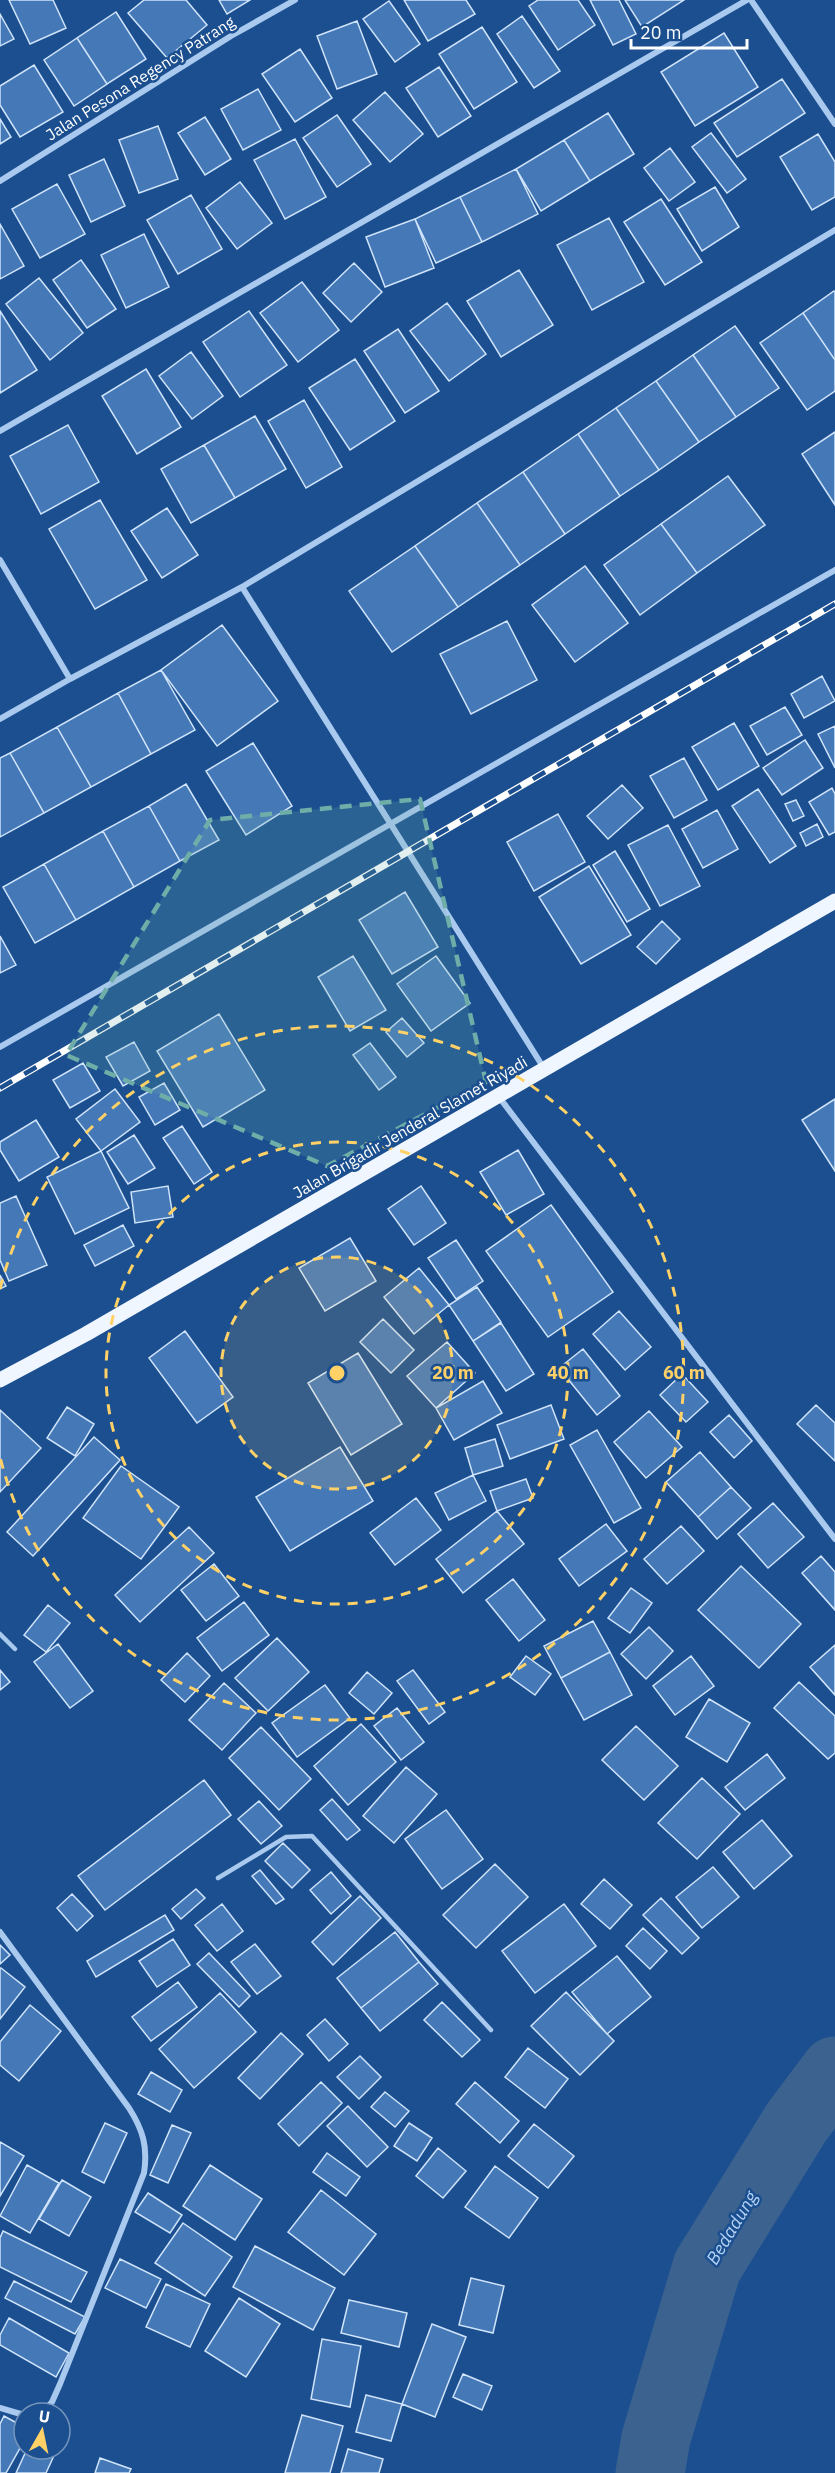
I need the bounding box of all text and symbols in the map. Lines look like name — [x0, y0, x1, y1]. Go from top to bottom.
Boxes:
street label: Jalan Pesona Regency Patrang — [42, 11, 239, 145]
scale bar — [631, 12, 746, 50]
text: 20 m — [640, 21, 682, 44]
street label: Jalan Brigadir Jenderal Slamet Riyadi — [289, 1051, 531, 1203]
text: 20 m — [432, 1361, 474, 1384]
text: 40 m — [547, 1361, 589, 1384]
text: 60 m — [663, 1361, 705, 1384]
centre of rings — [327, 1363, 347, 1383]
water label: Bedadung — [701, 2186, 763, 2269]
north arrow — [12, 2401, 72, 2461]
text: U — [37, 2405, 51, 2427]

